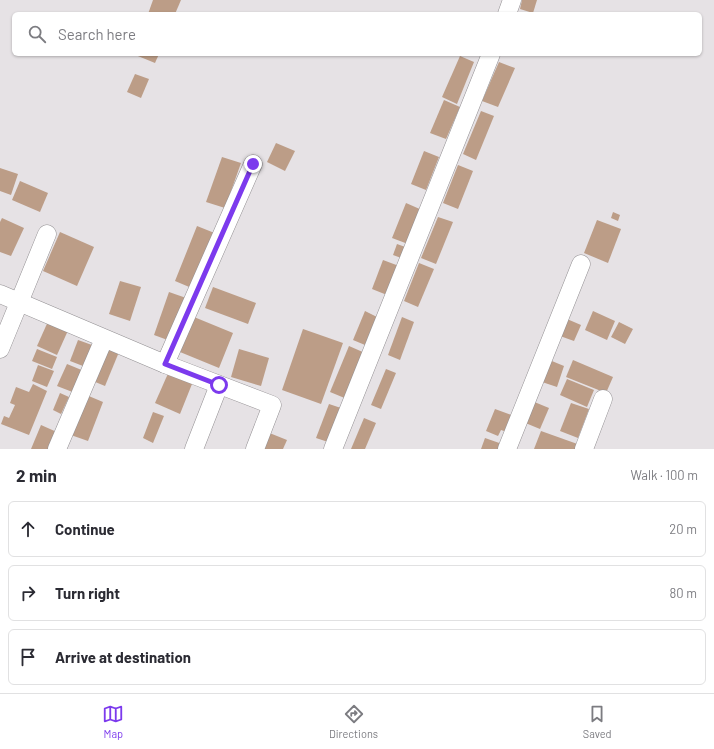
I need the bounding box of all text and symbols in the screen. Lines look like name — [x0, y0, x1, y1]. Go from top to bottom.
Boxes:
search box — [12, 12, 702, 56]
icon: search — [26, 23, 48, 45]
text: Search here — [58, 25, 136, 43]
route end — [244, 155, 262, 173]
route start — [210, 376, 228, 394]
text: 2 min — [16, 465, 57, 485]
text: Walk · 100 m — [631, 467, 698, 483]
icon: ahead — [17, 518, 39, 540]
text: Continue — [55, 520, 115, 538]
text: 20 m — [669, 521, 697, 537]
icon: right — [17, 582, 39, 604]
text: Turn right — [55, 584, 120, 602]
text: 80 m — [670, 585, 697, 601]
icon: arrive — [17, 646, 39, 668]
text: Arrive at destination — [55, 648, 191, 666]
tab: Map — [102, 703, 124, 740]
tab: Directions — [329, 703, 378, 740]
tab: Saved — [583, 703, 612, 740]

